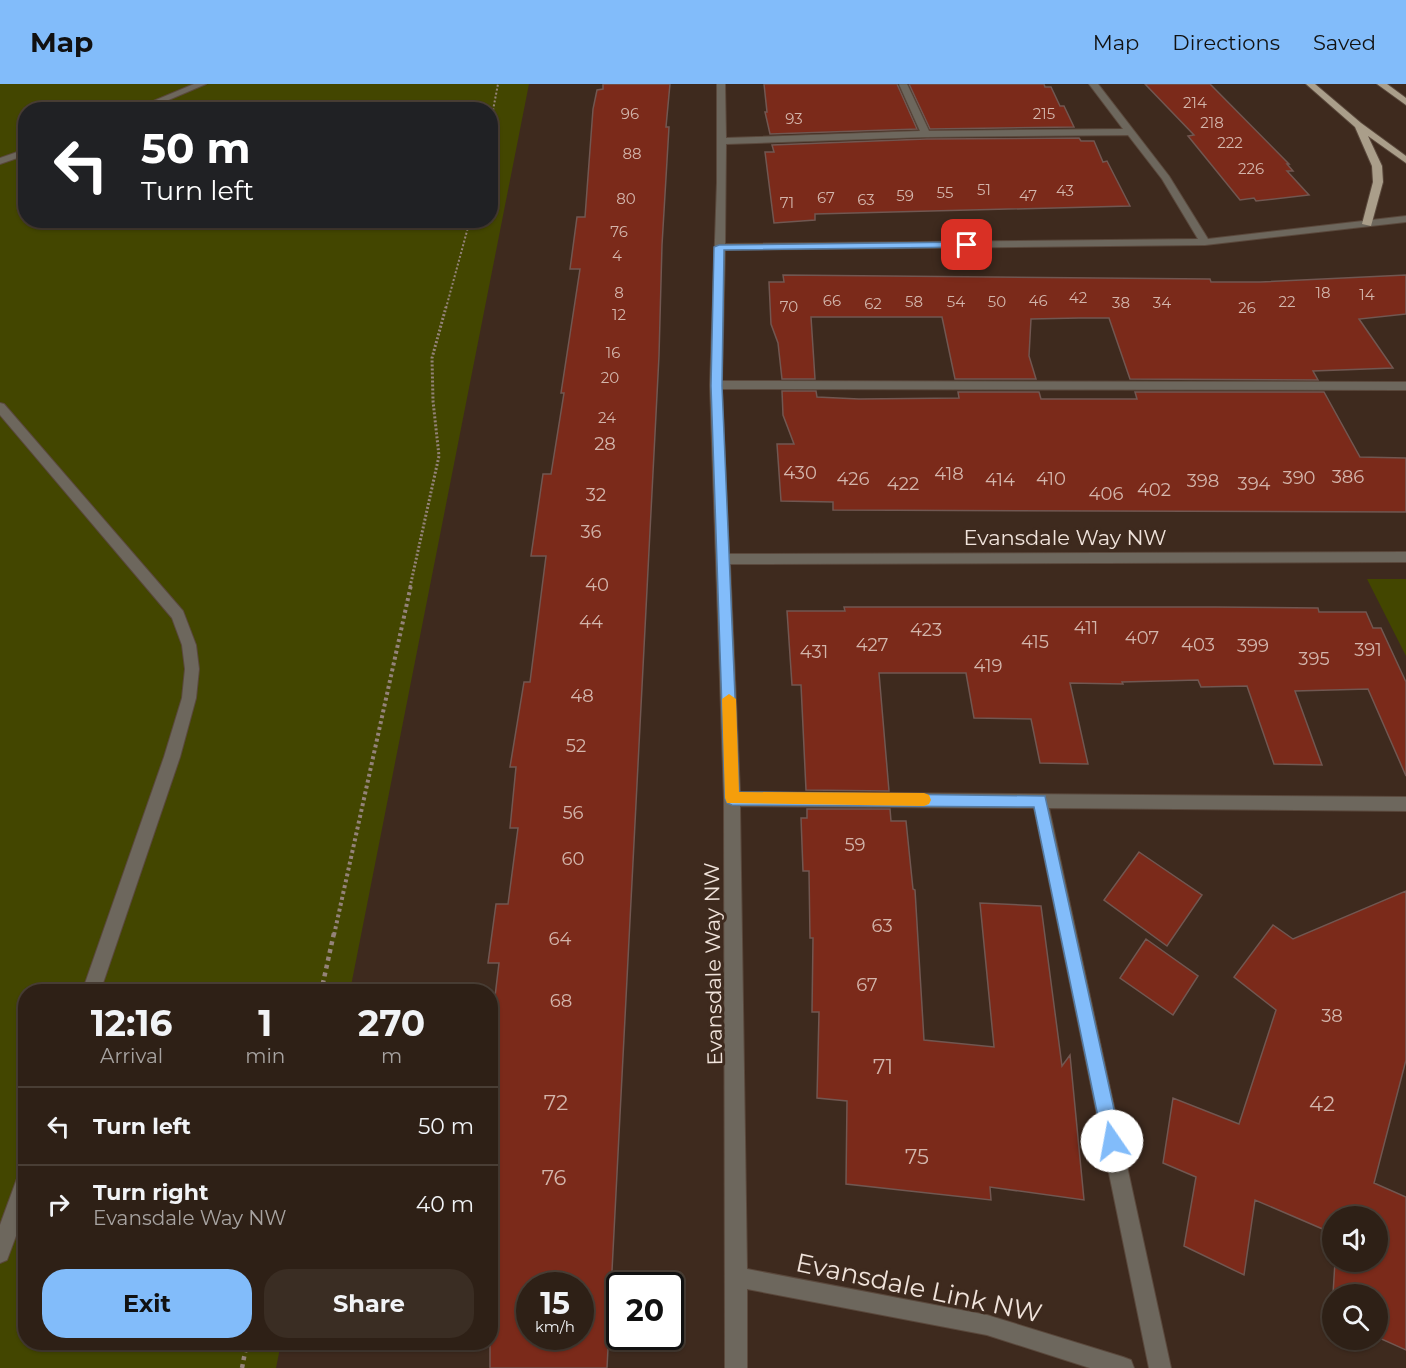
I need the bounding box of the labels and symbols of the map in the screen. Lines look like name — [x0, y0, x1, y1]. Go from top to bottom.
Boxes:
house number: 214 — [1183, 93, 1207, 112]
house number: 96 — [621, 104, 639, 123]
house number: 215 — [1033, 104, 1055, 123]
house number: 93 — [785, 109, 803, 128]
house number: 218 — [1200, 113, 1224, 132]
house number: 222 — [1217, 133, 1243, 152]
house number: 88 — [622, 144, 642, 163]
house number: 226 — [1238, 159, 1264, 178]
house number: 51 — [977, 180, 991, 199]
house number: 43 — [1056, 181, 1074, 200]
house number: 55 — [937, 183, 953, 202]
house number: 59 — [896, 186, 914, 205]
house number: 47 — [1019, 186, 1037, 205]
house number: 67 — [817, 188, 835, 207]
house number: 80 — [616, 189, 636, 208]
house number: 63 — [857, 190, 875, 209]
house number: 71 — [780, 193, 794, 212]
pin — [941, 219, 992, 270]
house number: 76 — [610, 222, 628, 241]
house number: 4 — [612, 246, 622, 265]
house number: 8 — [614, 283, 624, 302]
house number: 18 — [1316, 283, 1331, 302]
house number: 14 — [1359, 285, 1375, 304]
house number: 42 — [1069, 288, 1087, 307]
house number: 66 — [823, 291, 841, 310]
house number: 46 — [1028, 291, 1048, 310]
house number: 58 — [905, 292, 923, 311]
house number: 54 — [947, 292, 965, 311]
house number: 50 — [988, 292, 1006, 311]
house number: 22 — [1278, 292, 1296, 311]
house number: 38 — [1112, 293, 1130, 312]
house number: 34 — [1153, 293, 1171, 312]
house number: 62 — [864, 294, 882, 313]
house number: 70 — [780, 297, 798, 316]
house number: 26 — [1238, 298, 1256, 317]
house number: 12 — [612, 305, 626, 324]
house number: 16 — [606, 343, 620, 362]
house number: 20 — [601, 368, 619, 387]
house number: 24 — [598, 408, 616, 427]
house number: 28 — [594, 433, 616, 455]
house number: 430 — [783, 462, 817, 484]
house number: 418 — [934, 463, 964, 485]
house number: 386 — [1332, 466, 1364, 488]
house number: 390 — [1282, 467, 1316, 489]
house number: 426 — [836, 468, 870, 490]
house number: 410 — [1036, 468, 1066, 490]
house number: 414 — [985, 469, 1015, 491]
house number: 398 — [1187, 470, 1219, 492]
house number: 422 — [887, 473, 919, 495]
house number: 394 — [1237, 473, 1271, 495]
house number: 402 — [1137, 479, 1171, 501]
house number: 406 — [1089, 483, 1123, 505]
house number: 32 — [586, 484, 606, 506]
house number: 36 — [580, 521, 602, 543]
street label: Evansdale Way NW — [963, 525, 1167, 550]
house number: 40 — [585, 574, 609, 596]
house number: 44 — [579, 611, 603, 633]
house number: 411 — [1074, 617, 1098, 639]
house number: 423 — [910, 619, 942, 641]
house number: 407 — [1125, 627, 1159, 649]
house number: 415 — [1021, 631, 1049, 653]
house number: 427 — [856, 634, 888, 656]
house number: 403 — [1181, 634, 1215, 656]
house number: 399 — [1237, 635, 1269, 657]
house number: 391 — [1354, 639, 1382, 661]
house number: 431 — [800, 641, 828, 663]
house number: 395 — [1298, 648, 1330, 670]
house number: 419 — [974, 655, 1002, 677]
house number: 48 — [570, 685, 594, 707]
house number: 52 — [566, 735, 586, 757]
house number: 56 — [562, 802, 584, 824]
house number: 59 — [844, 834, 866, 856]
house number: 60 — [562, 848, 584, 870]
street label: Evansdale Way NW — [699, 862, 727, 1066]
house number: 63 — [871, 915, 893, 937]
house number: 64 — [549, 928, 572, 950]
house number: 67 — [856, 974, 878, 996]
house number: 68 — [550, 990, 572, 1012]
house number: 38 — [1321, 1005, 1343, 1027]
house number: 71 — [873, 1054, 893, 1079]
house number: 72 — [544, 1090, 568, 1115]
house number: 42 — [1309, 1091, 1335, 1116]
position arrow — [1080, 1109, 1144, 1173]
house number: 75 — [905, 1144, 929, 1169]
house number: 76 — [542, 1165, 567, 1190]
street label: Evansdale Link NW — [793, 1246, 1045, 1330]
speed limit sign: 20 — [606, 1272, 684, 1350]

